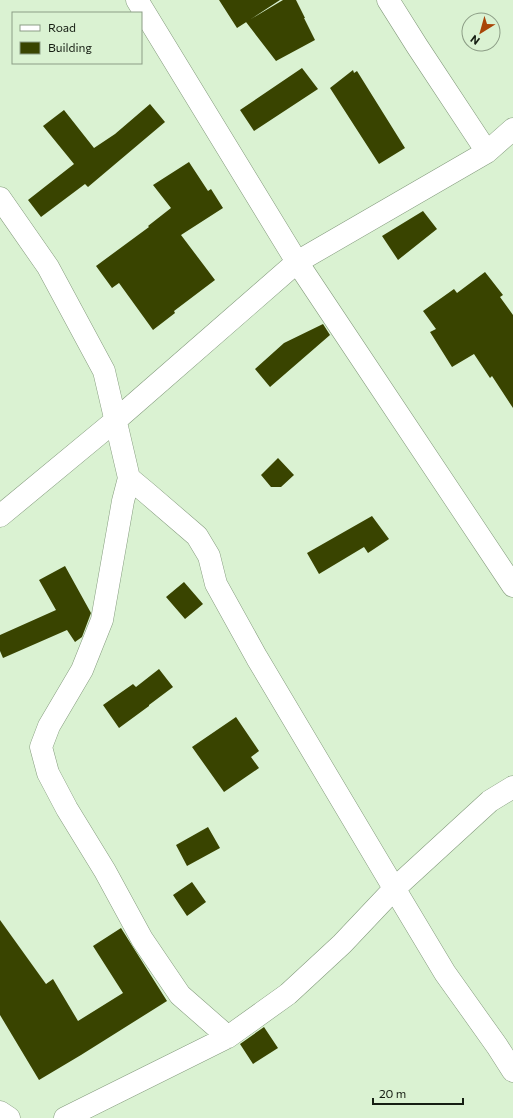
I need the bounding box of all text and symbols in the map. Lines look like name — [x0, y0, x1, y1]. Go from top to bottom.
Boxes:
legend — [12, 12, 142, 64]
north arrow — [461, 12, 501, 52]
text: Road — [48, 20, 76, 34]
text: N — [467, 33, 482, 48]
text: Building — [48, 40, 92, 54]
scale bar — [373, 1080, 463, 1106]
text: 20 m — [379, 1086, 406, 1100]

